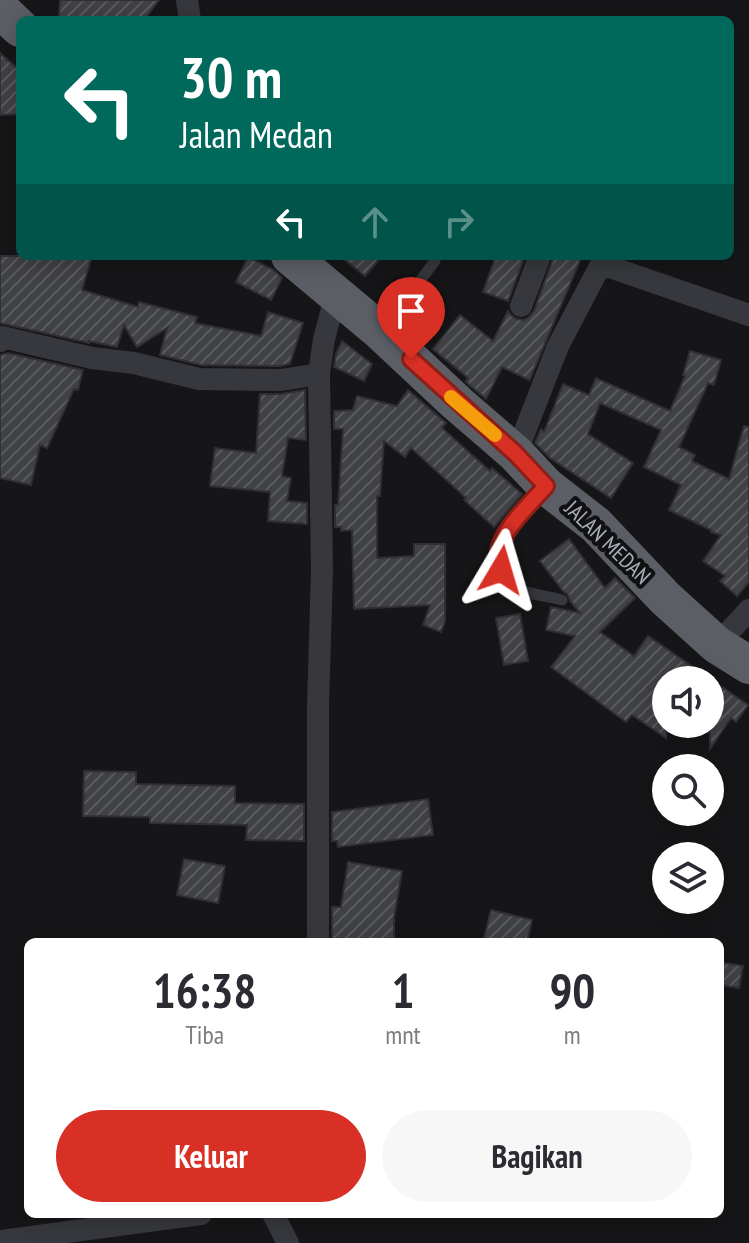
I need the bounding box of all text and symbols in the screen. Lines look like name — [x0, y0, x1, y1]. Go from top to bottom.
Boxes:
text: 30 m — [180, 41, 282, 113]
icon: left — [48, 48, 152, 152]
text: Jalan Medan — [180, 111, 333, 158]
icon: left — [269, 200, 313, 244]
icon: ahead — [353, 200, 397, 244]
icon: right — [437, 200, 481, 244]
pin — [377, 277, 445, 359]
icon: arrive — [389, 289, 433, 333]
street label: JALAN MEDAN — [558, 493, 657, 590]
position arrow — [459, 528, 543, 612]
map controls — [652, 666, 724, 914]
button: sound — [652, 666, 724, 738]
button: search — [652, 754, 724, 826]
button: layers — [652, 842, 724, 914]
text: 16:38 — [153, 959, 257, 1021]
text: 1 — [391, 959, 414, 1021]
text: 90 — [549, 959, 595, 1021]
text: Tiba — [185, 1018, 224, 1051]
text: mnt — [385, 1018, 421, 1051]
text: m — [564, 1018, 581, 1051]
button: Keluar — [56, 1110, 366, 1202]
button: Bagikan — [382, 1110, 692, 1202]

